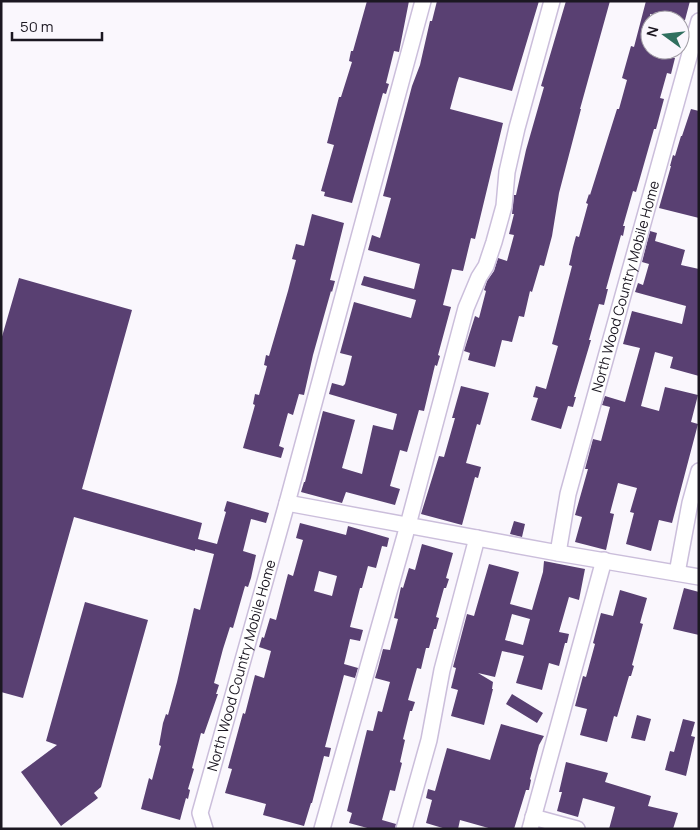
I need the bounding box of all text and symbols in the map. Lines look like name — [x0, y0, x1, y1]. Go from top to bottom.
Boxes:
scale bar — [12, 10, 102, 42]
north arrow — [640, 10, 690, 60]
text: 50 m — [20, 16, 54, 37]
text: N — [641, 24, 662, 39]
street label: North Wood Country Mobile Home — [587, 178, 663, 395]
street label: North Wood Country Mobile Home — [202, 557, 280, 773]

